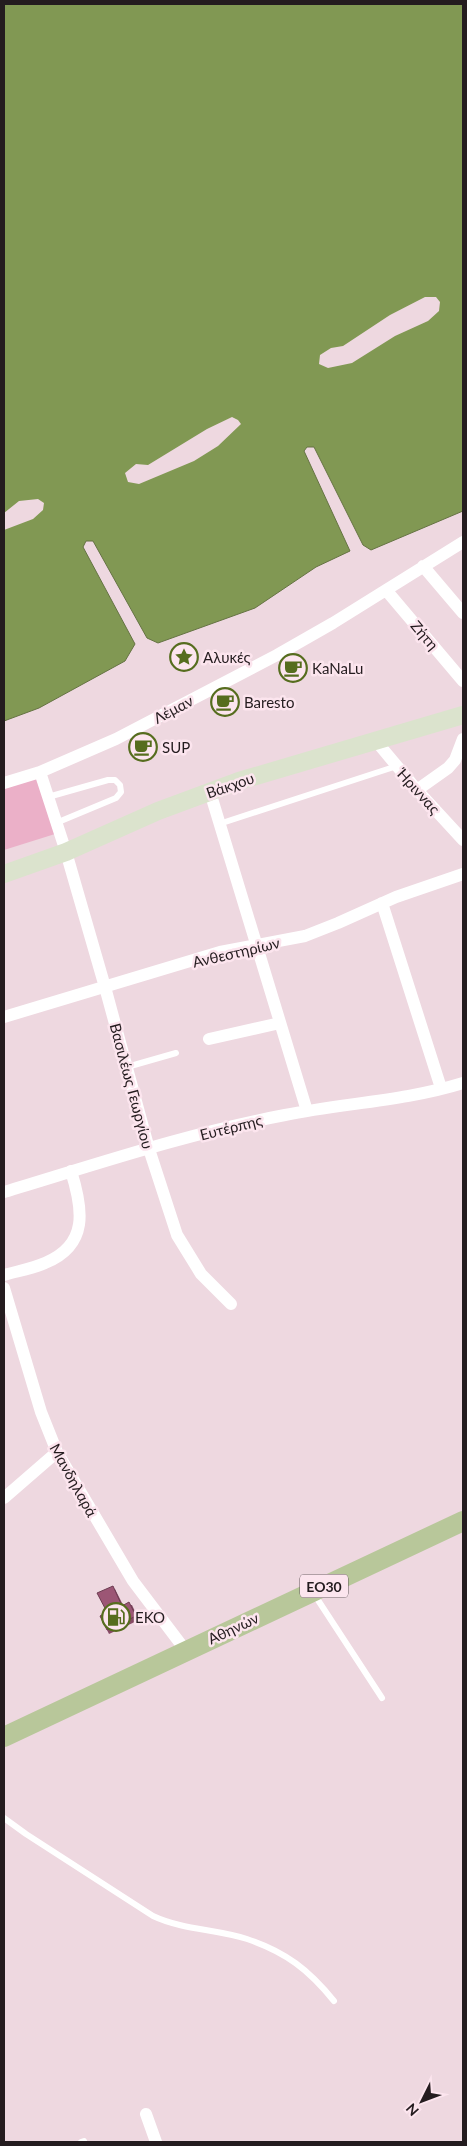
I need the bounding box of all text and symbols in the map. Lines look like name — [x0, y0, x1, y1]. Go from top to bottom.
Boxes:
street label: Ζήτη — [407, 617, 443, 653]
place icon: Αλυκές — [169, 642, 199, 672]
place label: Αλυκές — [203, 648, 251, 666]
cafe icon: KaNaLu — [278, 653, 308, 683]
place label: KaNaLu — [312, 659, 363, 677]
cafe icon: Baresto — [210, 687, 240, 717]
street label: Λέμαν — [150, 691, 196, 727]
place label: Baresto — [244, 693, 294, 711]
cafe icon: SUP — [128, 732, 158, 762]
place label: SUP — [162, 738, 190, 756]
street label: Ήριννας — [393, 763, 444, 817]
street label: Βάκχου — [204, 768, 256, 802]
street label: Ανθεστηρίων — [191, 933, 282, 971]
street label: Βασιλέως Γεωργίου — [107, 1021, 157, 1151]
street label: Ευτέρπης — [198, 1111, 264, 1143]
street label: Μανδηλαρά — [46, 1440, 102, 1520]
road number: ΕΟ30 — [300, 1574, 348, 1598]
fuel station icon: EKO — [101, 1602, 131, 1632]
place label: EKO — [135, 1608, 165, 1626]
street label: Αθηνών — [205, 1608, 262, 1648]
north arrow — [397, 2076, 447, 2126]
text: N — [402, 2100, 422, 2120]

